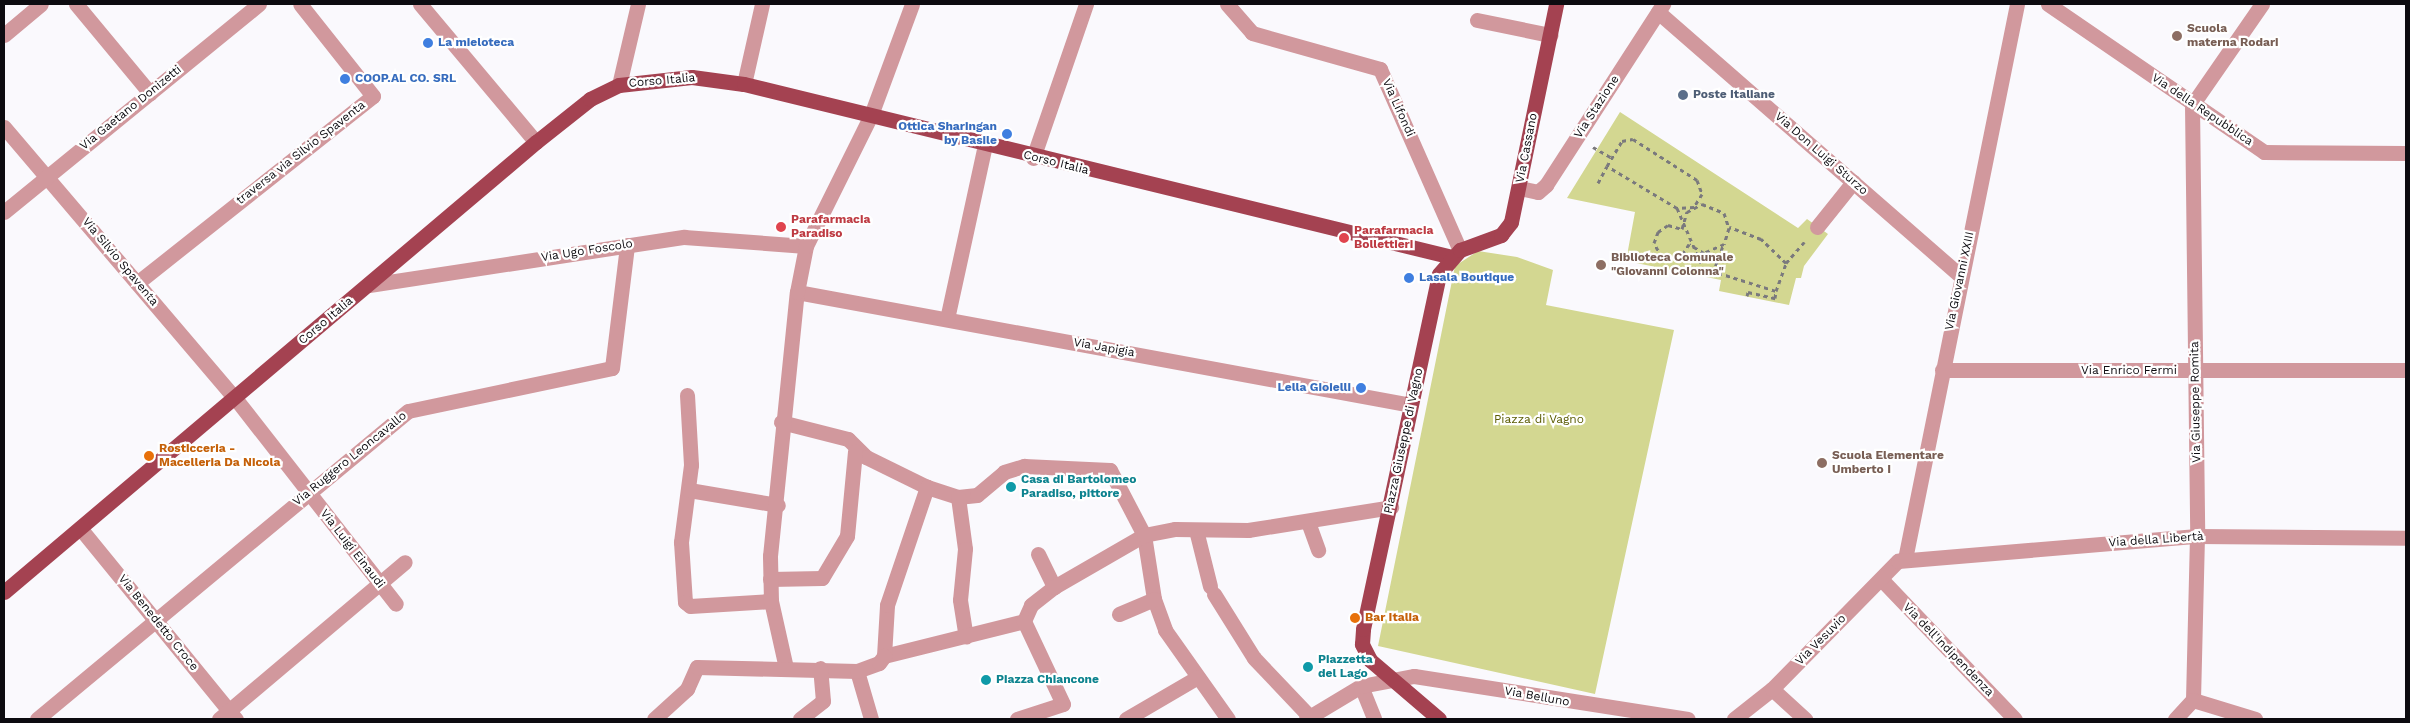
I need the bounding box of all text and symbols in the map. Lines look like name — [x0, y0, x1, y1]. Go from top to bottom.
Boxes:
place label: Scuola materna Rodari — [2187, 22, 2279, 50]
marker: Scuola materna Rodari — [2171, 30, 2183, 42]
place label: La mieloteca — [438, 36, 514, 50]
marker: La mieloteca — [422, 37, 434, 49]
street label: Via Gaetano Donizetti — [77, 63, 185, 153]
street label: Corso Italia — [628, 71, 696, 91]
street label: Via della Repubblica — [2148, 71, 2256, 149]
place label: COOP.AL CO. SRL — [355, 72, 456, 86]
marker: COOP.AL CO. SRL — [339, 73, 351, 85]
street label: Via Stazione — [1571, 73, 1623, 141]
street label: Via Lifondi — [1379, 77, 1417, 139]
place label: Poste Italiane — [1693, 88, 1775, 102]
marker: Poste Italiane — [1677, 89, 1689, 101]
street label: traversa via Silvio Spaventa — [233, 98, 369, 208]
street label: Via Don Luigi Sturzo — [1771, 110, 1871, 198]
street label: Via Cassano — [1513, 112, 1541, 184]
place label: Ottica Sharingan by Basile — [898, 120, 997, 148]
marker: Ottica Sharingan by Basile — [1001, 128, 1013, 140]
street label: Corso Italia — [1022, 148, 1090, 178]
place label: Parafarmacia Paradiso — [791, 213, 870, 241]
street label: Via Silvio Spaventa — [79, 215, 161, 309]
marker: Parafarmacia Paradiso — [775, 221, 787, 233]
place label: Parafarmacia Bollettieri — [1354, 224, 1433, 252]
street label: Via Giovanni XXIII — [1942, 230, 1978, 332]
marker: Parafarmacia Bollettieri — [1338, 232, 1350, 244]
street label: Via Ugo Foscolo — [540, 237, 634, 265]
place label: Biblioteca Comunale "Giovanni Colonna" — [1611, 251, 1734, 279]
marker: Biblioteca Comunale "Giovanni Colonna" — [1595, 259, 1607, 271]
place label: Lasala Boutique — [1419, 271, 1514, 285]
marker: Lasala Boutique — [1403, 272, 1415, 284]
street label: Corso Italia — [296, 294, 356, 348]
street label: Via Japigia — [1072, 335, 1136, 361]
street label: Via Giuseppe Romita — [2188, 341, 2204, 463]
street label: Via Enrico Fermi — [2081, 364, 2177, 378]
street label: Piazza Giuseppe di Vagno — [1381, 367, 1427, 515]
place label: Lella Gioielli — [1277, 381, 1351, 395]
marker: Lella Gioielli — [1355, 382, 1367, 394]
street label: Via Ruggero Leoncavallo — [290, 409, 410, 509]
park label: Piazza di Vagno — [1494, 413, 1584, 427]
place label: Rosticceria - Macelleria Da Nicola — [159, 442, 281, 470]
place label: Scuola Elementare Umberto I — [1832, 449, 1944, 477]
marker: Rosticceria - Macelleria Da Nicola — [143, 450, 155, 462]
marker: Scuola Elementare Umberto I — [1816, 457, 1828, 469]
place label: Casa di Bartolomeo Paradiso, pittore — [1021, 473, 1136, 501]
marker: Casa di Bartolomeo Paradiso, pittore — [1005, 481, 1017, 493]
street label: Via Luigi Einaudi — [317, 507, 387, 591]
street label: Via della Libertà — [2108, 529, 2204, 551]
street label: Via Benedetto Croce — [115, 572, 201, 674]
street label: Via dell'Indipendenza — [1899, 600, 1997, 700]
place label: Bar Italia — [1365, 611, 1419, 625]
street label: Via Vesuvio — [1792, 611, 1850, 669]
marker: Bar Italia — [1349, 612, 1361, 624]
place label: Piazzetta del Lago — [1318, 653, 1373, 681]
marker: Piazzetta del Lago — [1302, 661, 1314, 673]
place label: Piazza Chiancone — [996, 673, 1099, 687]
marker: Piazza Chiancone — [980, 674, 992, 686]
street label: Via Belluno — [1503, 684, 1571, 710]

